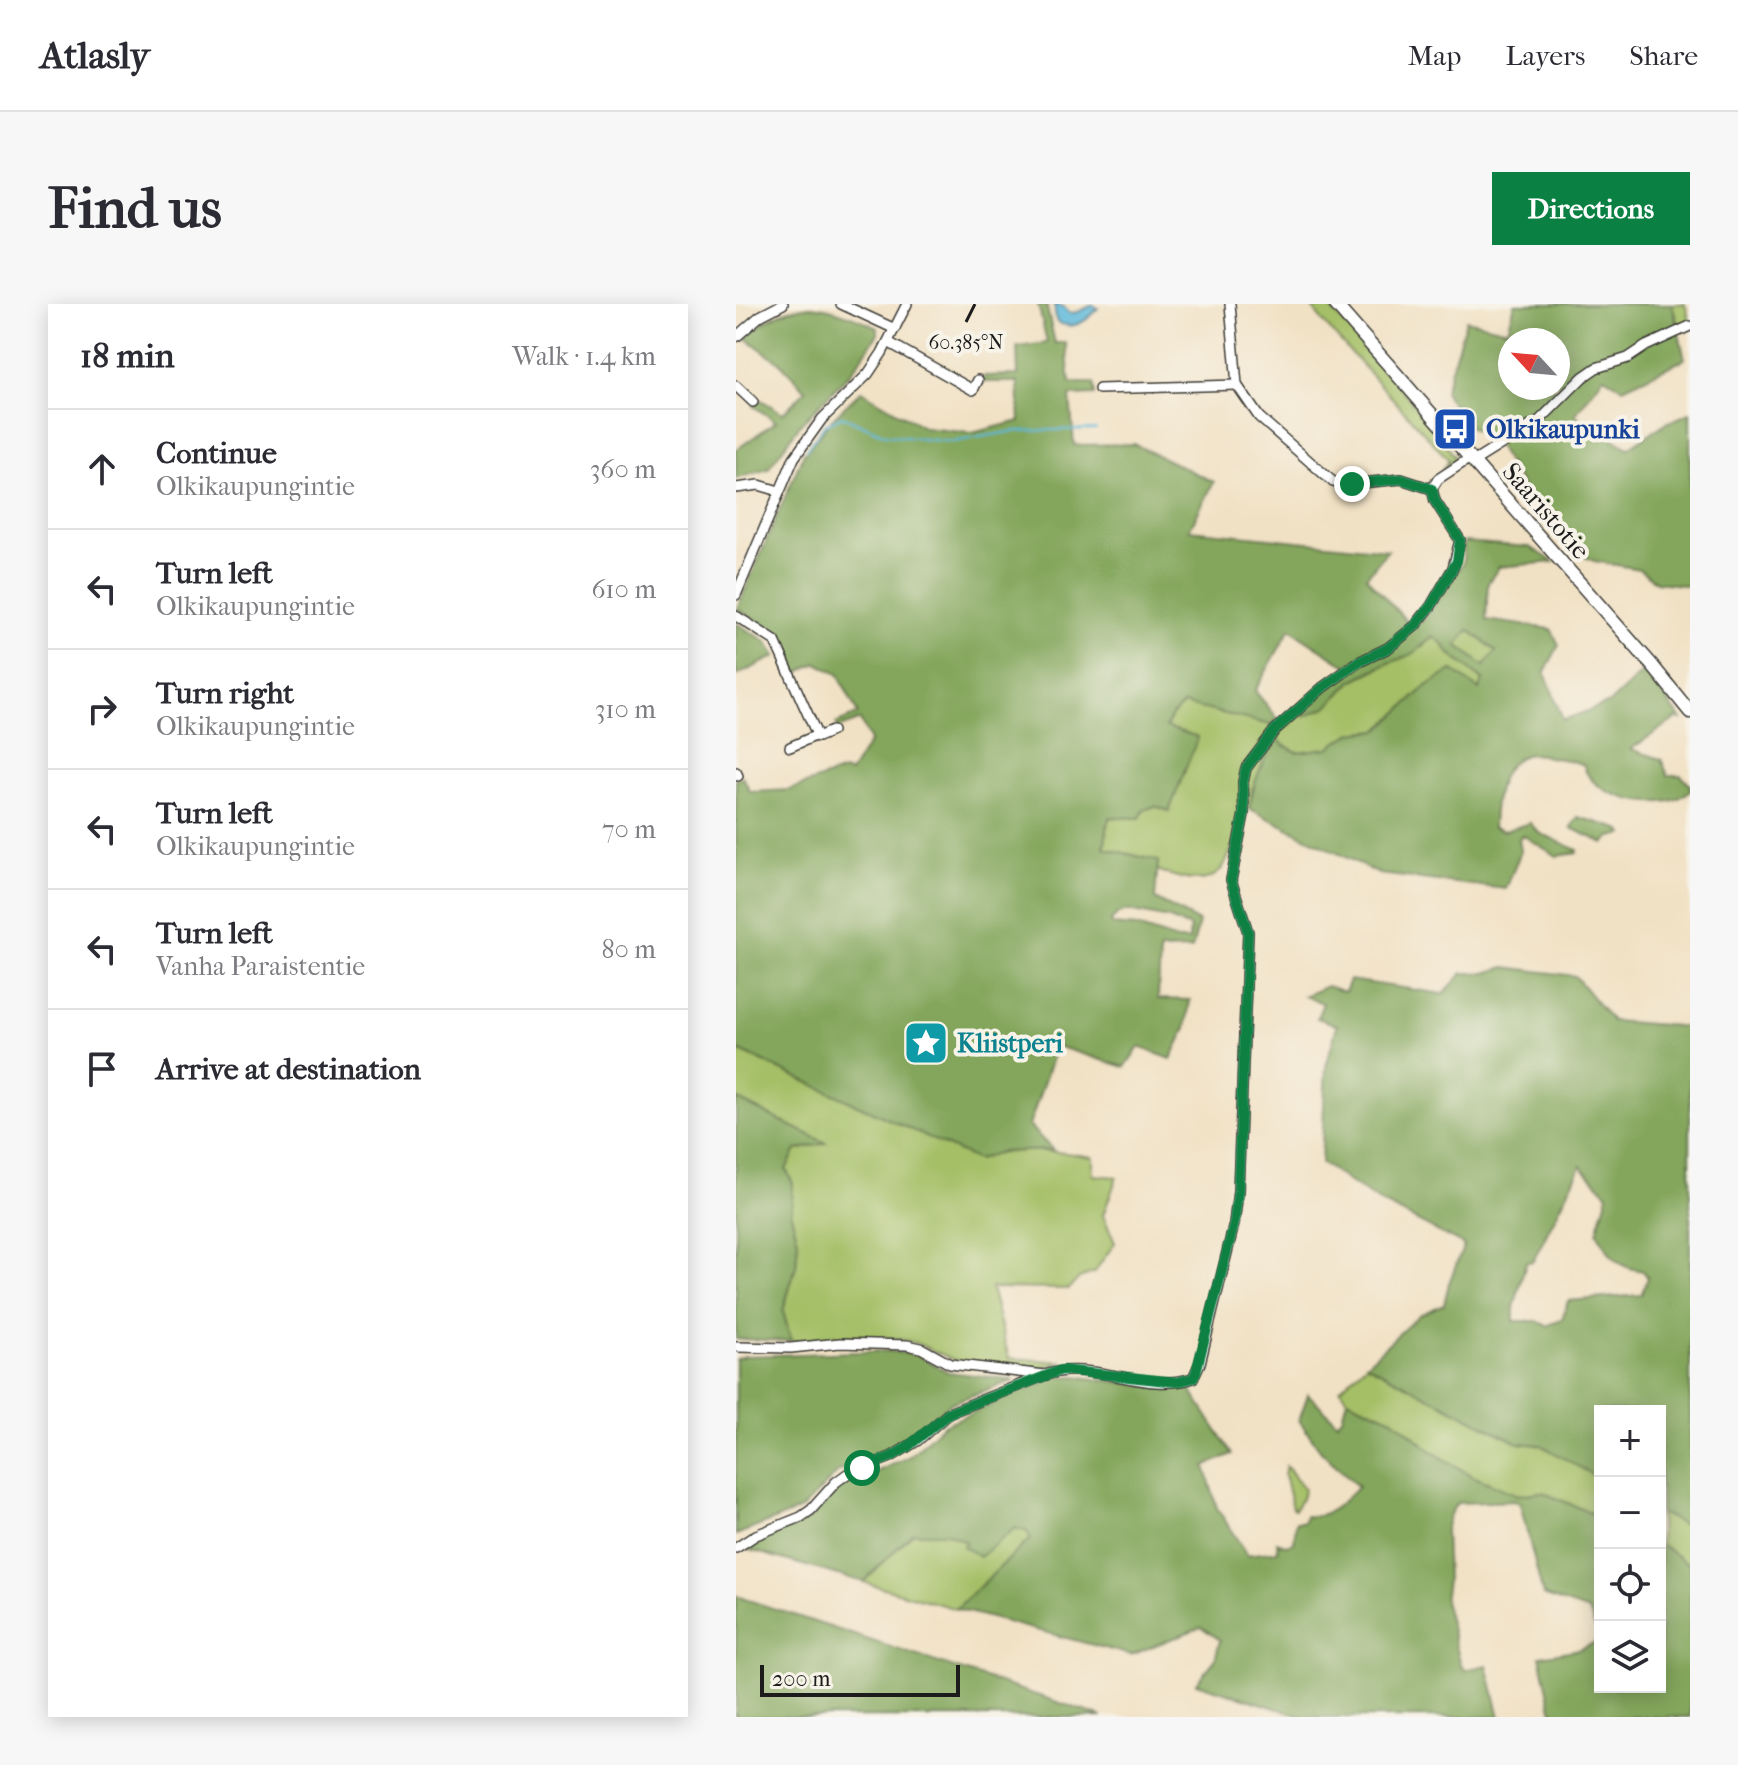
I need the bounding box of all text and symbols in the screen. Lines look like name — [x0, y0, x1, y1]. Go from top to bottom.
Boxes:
text: Atlasly — [40, 33, 150, 78]
text: Map — [1408, 39, 1461, 72]
text: Layers — [1505, 39, 1585, 72]
text: Share — [1629, 39, 1698, 72]
button: Directions — [1492, 172, 1690, 245]
text: Find us — [48, 176, 222, 241]
north arrow — [1498, 328, 1570, 400]
text: 60.385°N — [928, 331, 1004, 354]
text: 18 min — [80, 336, 175, 376]
text: Walk · 1.4 km — [512, 341, 656, 372]
bus stop icon: Olkikaupunki — [1431, 405, 1479, 453]
place label: Olkikaupunki — [1486, 414, 1640, 445]
text: Continue — [156, 436, 277, 471]
icon: ahead — [80, 447, 124, 491]
text: 360 m — [590, 454, 656, 485]
street label: Saaristotie — [1496, 456, 1596, 566]
route end — [1334, 466, 1370, 502]
text: Olkikaupungintie — [156, 471, 355, 502]
text: Turn left — [156, 556, 273, 591]
icon: left — [80, 567, 124, 611]
text: 610 m — [591, 574, 656, 605]
text: Olkikaupungintie — [156, 591, 355, 622]
text: Turn right — [156, 676, 294, 711]
icon: right — [80, 687, 124, 731]
text: 310 m — [595, 694, 656, 725]
text: Olkikaupungintie — [156, 711, 355, 742]
text: Turn left — [156, 796, 273, 831]
icon: left — [80, 807, 124, 851]
text: 70 m — [602, 814, 656, 845]
text: Olkikaupungintie — [156, 831, 355, 862]
text: Turn left — [156, 916, 273, 951]
icon: left — [80, 927, 124, 971]
text: 80 m — [601, 934, 656, 965]
text: Vanha Paraistentie — [156, 951, 365, 982]
place icon: Kliistperi — [902, 1019, 950, 1067]
place label: Kliistperi — [957, 1028, 1063, 1059]
icon: arrive — [80, 1047, 124, 1091]
text: Arrive at destination — [156, 1052, 421, 1087]
map controls — [1594, 1405, 1666, 1693]
button: + — [1594, 1405, 1666, 1477]
route start — [844, 1450, 880, 1486]
button: − — [1594, 1477, 1666, 1549]
button: locate — [1594, 1549, 1666, 1621]
button: layers — [1594, 1621, 1666, 1693]
scale bar — [760, 1661, 960, 1697]
text: 200 m — [772, 1666, 831, 1692]

